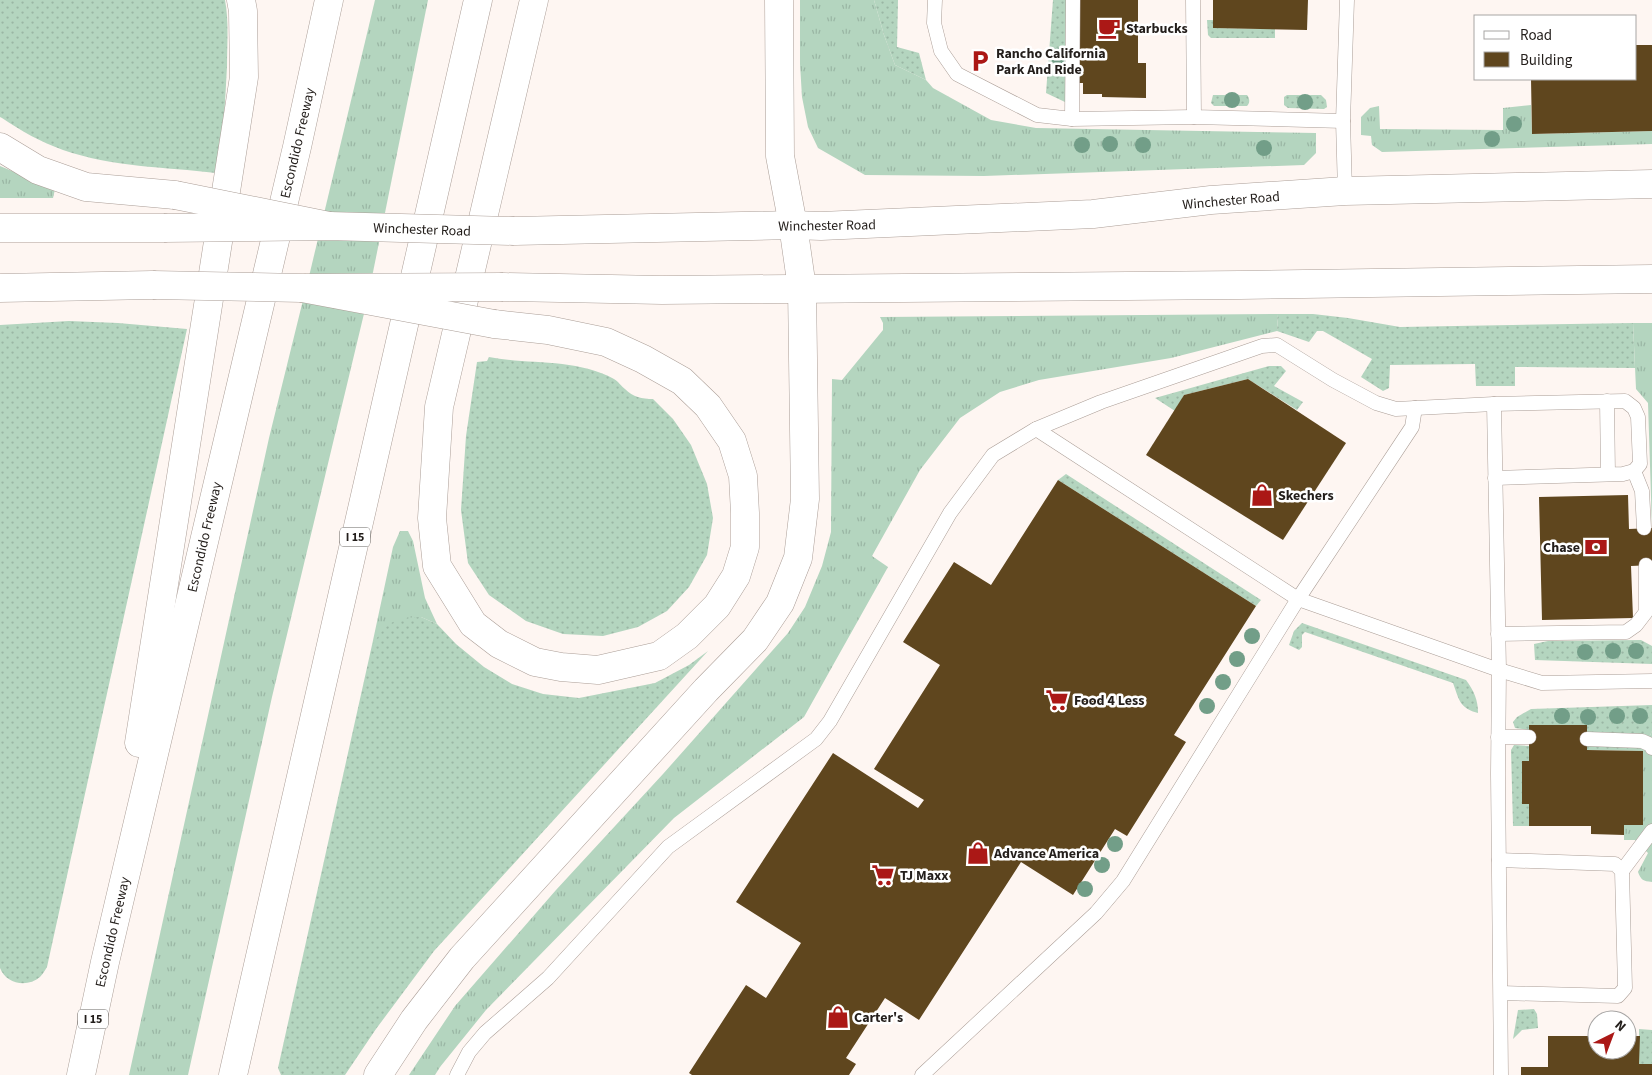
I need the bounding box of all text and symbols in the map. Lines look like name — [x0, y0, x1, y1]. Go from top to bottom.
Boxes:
cafe icon: Starbucks — [1096, 15, 1122, 41]
legend — [1474, 15, 1637, 80]
place label: Starbucks — [1126, 19, 1188, 39]
text: Road — [1520, 25, 1552, 46]
place label: Rancho California Park And Ride — [996, 44, 1106, 80]
parking icon: Rancho California Park And Ride — [967, 48, 993, 74]
text: Building — [1520, 50, 1573, 71]
street label: Escondido Freeway — [276, 86, 321, 200]
street label: Winchester Road — [1181, 187, 1281, 215]
street label: Winchester Road — [778, 215, 876, 237]
street label: Winchester Road — [373, 218, 471, 242]
street label: Escondido Freeway — [183, 480, 228, 594]
shop icon: Skechers — [1249, 482, 1275, 508]
place label: Skechers — [1278, 486, 1334, 506]
road number: I 15 — [340, 528, 370, 546]
bank icon: Chase — [1583, 534, 1609, 560]
place label: Chase — [1543, 538, 1580, 558]
supermarket icon: Food 4 Less — [1044, 687, 1070, 713]
place label: Food 4 Less — [1074, 691, 1144, 711]
shop icon: Advance America — [965, 840, 991, 866]
place label: Advance America — [993, 844, 1099, 864]
supermarket icon: TJ Maxx — [870, 862, 896, 888]
place label: TJ Maxx — [900, 866, 948, 886]
street label: Escondido Freeway — [91, 875, 136, 989]
shop icon: Carter's — [825, 1004, 851, 1030]
place label: Carter's — [854, 1008, 903, 1028]
road number: I 15 — [78, 1010, 108, 1028]
north arrow — [1587, 1010, 1637, 1060]
text: N — [1610, 1016, 1630, 1037]

